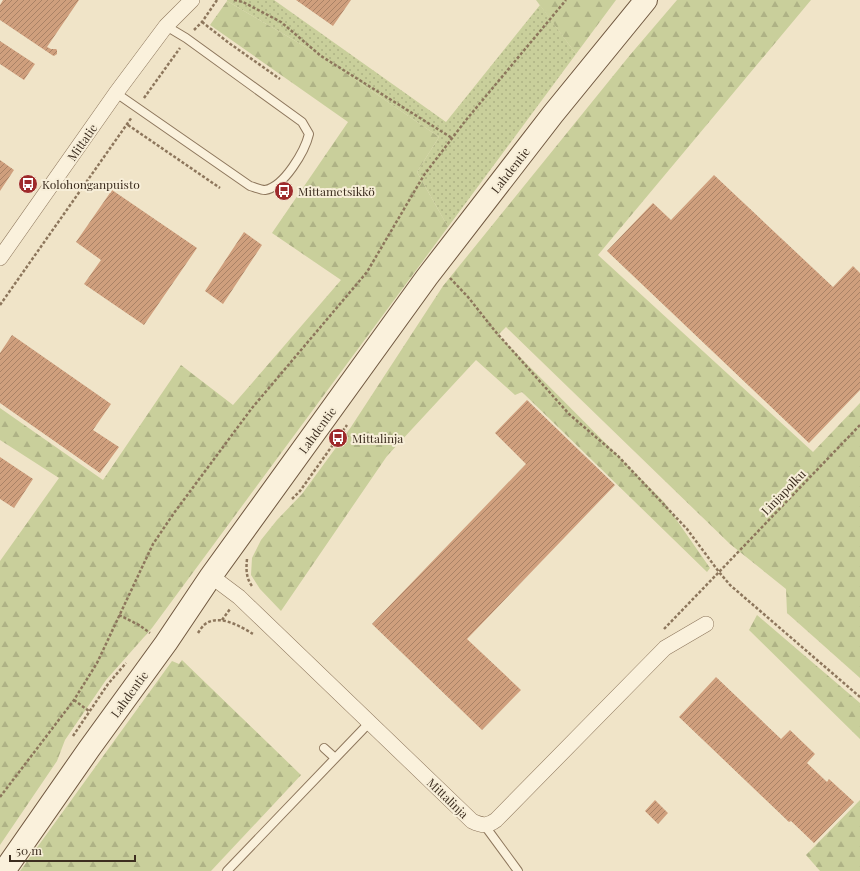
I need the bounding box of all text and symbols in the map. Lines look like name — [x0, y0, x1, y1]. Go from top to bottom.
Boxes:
street label: Mittatie — [63, 120, 101, 164]
street label: Lahdentie — [487, 144, 533, 196]
bus stop icon: Kolohonganpuisto — [17, 173, 39, 195]
place label: Kolohonganpuisto — [42, 176, 140, 192]
bus stop icon: Mittametsikkö — [273, 180, 295, 202]
place label: Mittametsikkö — [298, 183, 375, 199]
street label: Lahdentie — [295, 403, 339, 457]
bus stop icon: Mittalinja — [327, 427, 349, 449]
place label: Mittalinja — [352, 430, 403, 446]
street label: Linjapolku — [757, 466, 809, 518]
street label: Lahdentie — [107, 667, 151, 721]
street label: Mittalinja — [424, 774, 472, 822]
scale bar — [10, 837, 135, 863]
text: 50 m — [16, 842, 42, 858]

